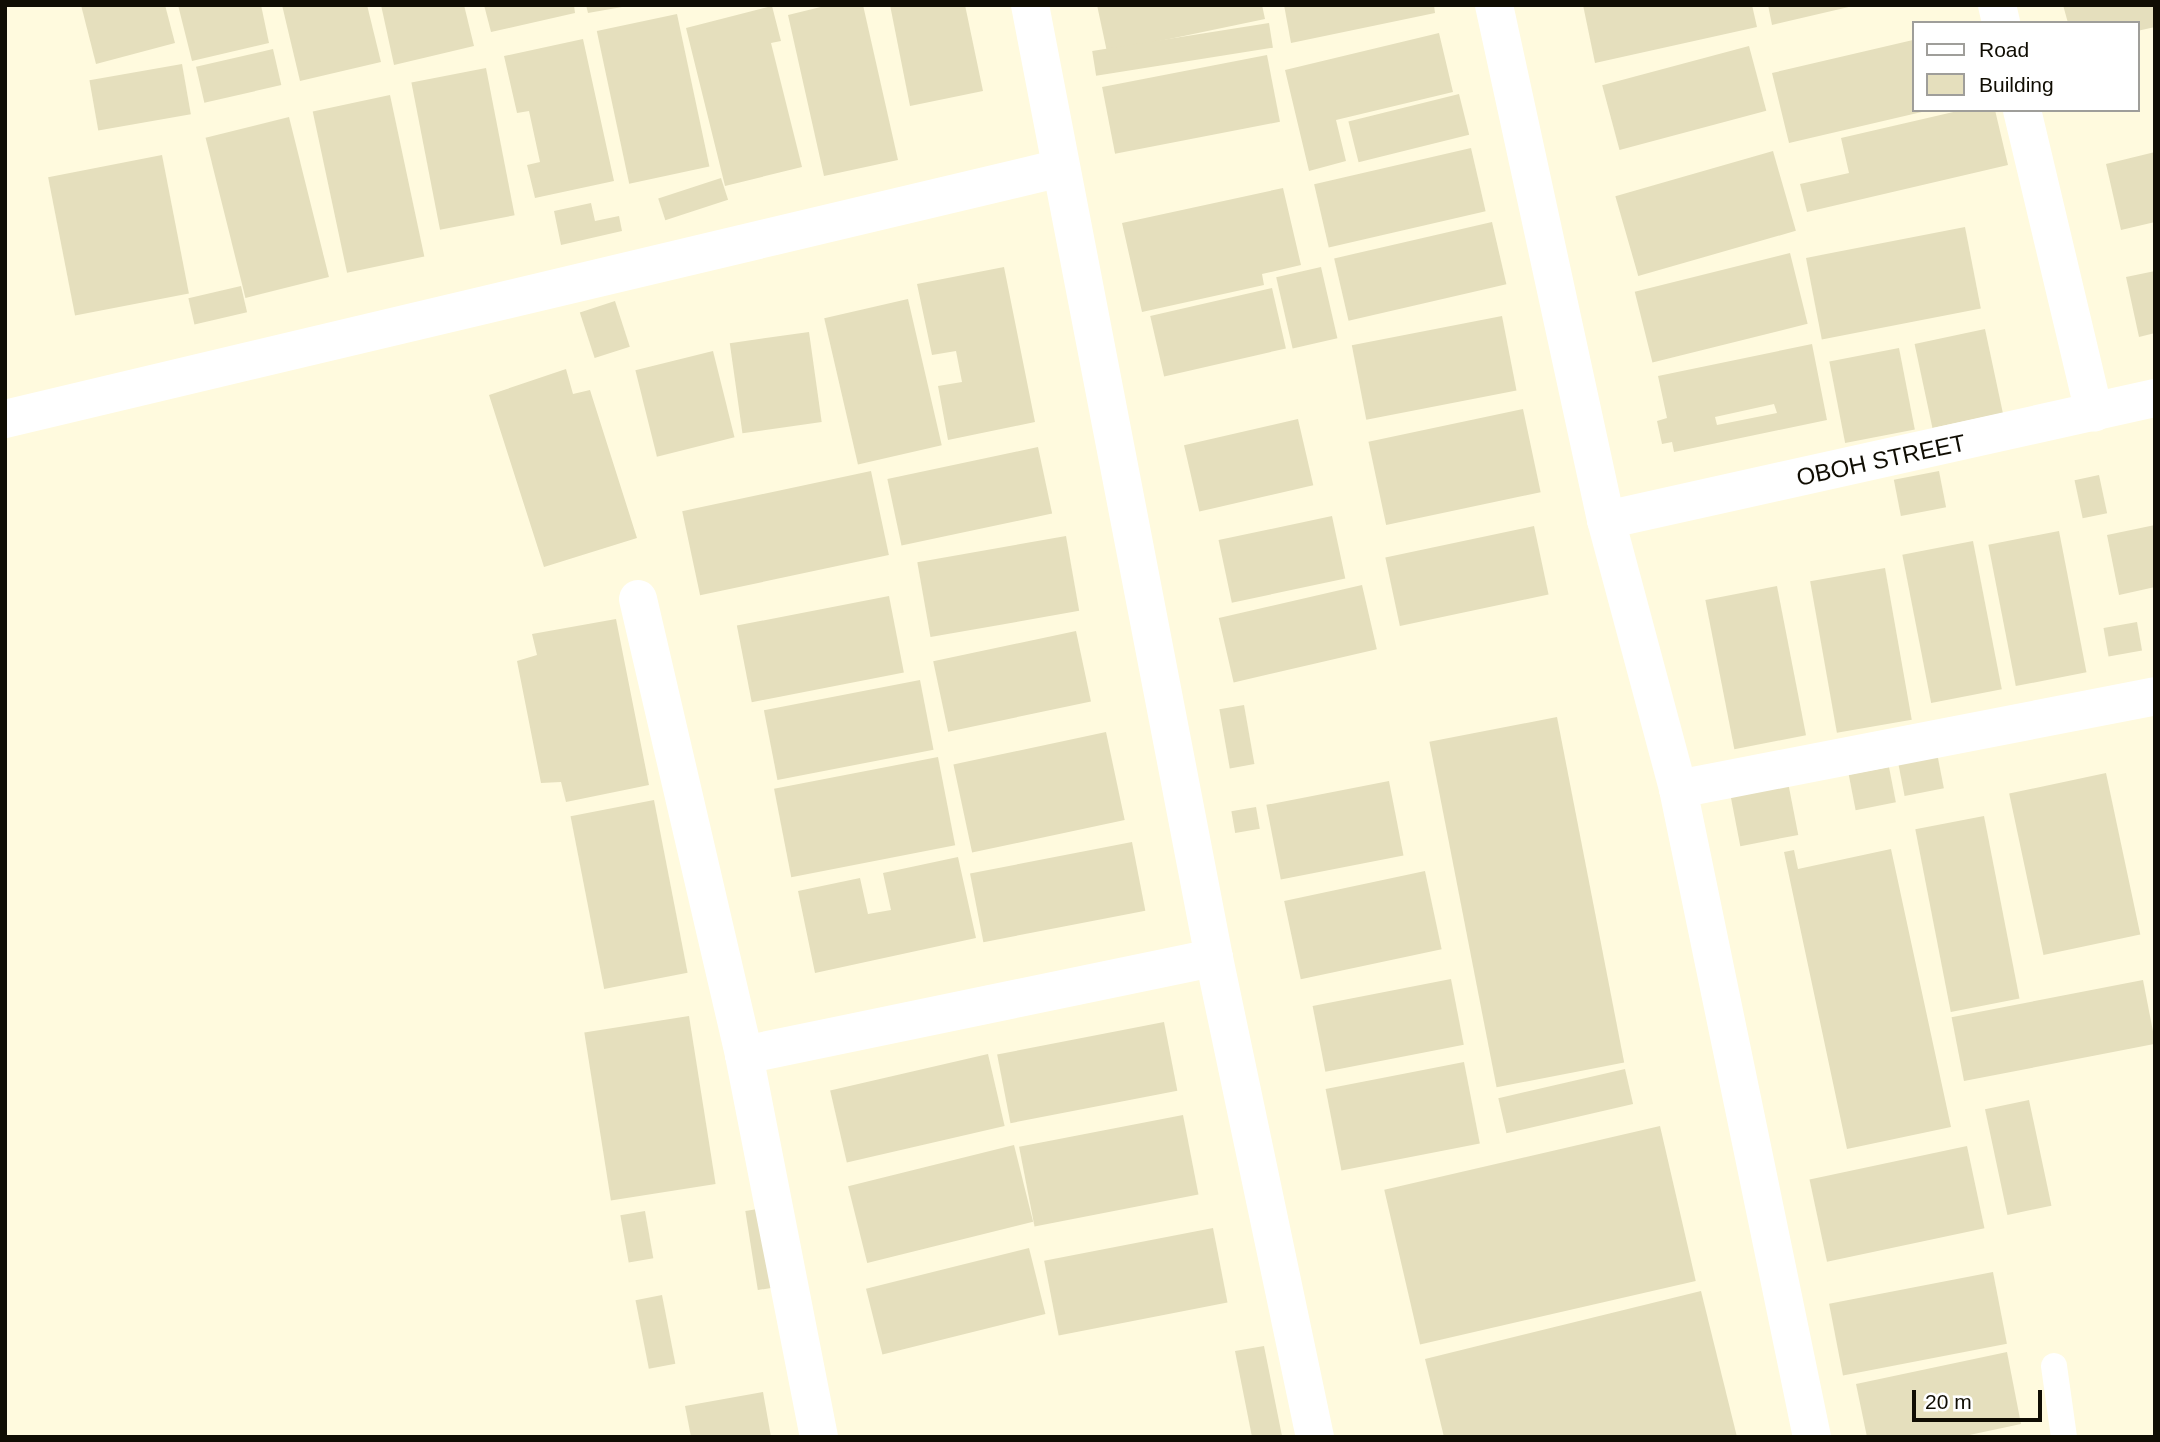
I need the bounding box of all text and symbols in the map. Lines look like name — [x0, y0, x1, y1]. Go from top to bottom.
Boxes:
legend — [1912, 21, 2139, 112]
text: Road — [1979, 38, 2029, 61]
text: Building — [1979, 73, 2054, 96]
street label: OBOH STREET — [1794, 428, 1968, 492]
scale bar — [1915, 1376, 2044, 1420]
text: 20 m — [1925, 1390, 1972, 1413]

